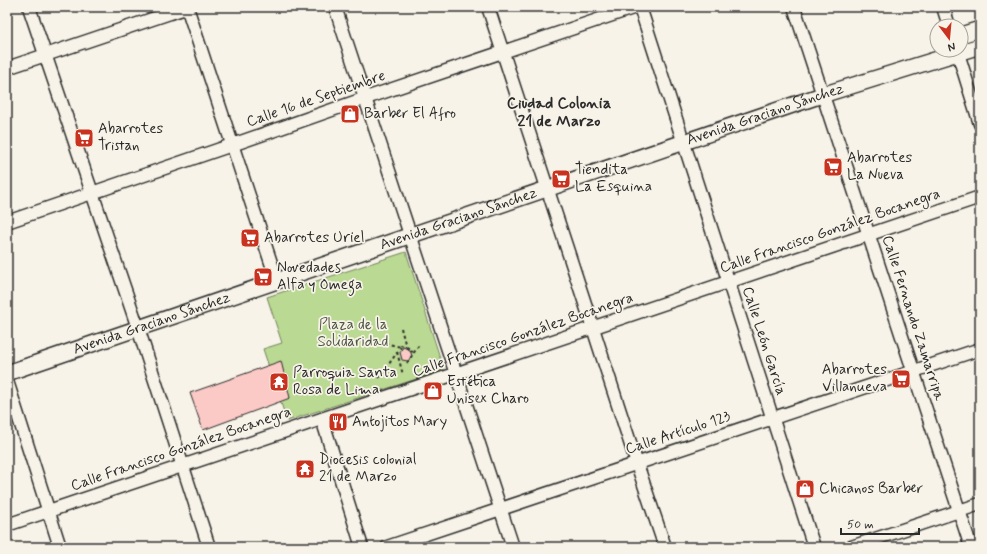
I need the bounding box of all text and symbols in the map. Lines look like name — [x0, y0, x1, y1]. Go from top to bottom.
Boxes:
north arrow — [929, 18, 969, 58]
text: N — [946, 39, 957, 54]
street label: Calle 16 de Septiembre — [244, 66, 388, 132]
street label: Avenida Graciano Sánchez — [684, 79, 846, 150]
district label: Ciudad Colonia 21 de Marzo — [507, 93, 611, 132]
shop icon: Barber El Afro — [339, 103, 361, 125]
place label: Barber El Afro — [364, 104, 456, 124]
place label: Abarrotes Tristan — [98, 119, 164, 156]
supermarket icon: Abarrotes Tristan — [73, 127, 95, 149]
place label: Abarrotes La Nueva — [847, 148, 913, 185]
supermarket icon: Abarrotes La Nueva — [822, 156, 844, 178]
place label: Tiendita La Esquina — [575, 160, 652, 197]
supermarket icon: Tiendita La Esquina — [550, 168, 572, 190]
street label: Avenida Graciano Sánchez — [377, 183, 540, 255]
street label: Calle Francisco González Bocanegra — [717, 184, 943, 279]
supermarket icon: Abarrotes Uriel — [239, 227, 261, 249]
place label: Abarrotes Uriel — [264, 228, 364, 248]
street label: Calle Fernando Zamarripa — [877, 233, 949, 404]
place label: Novedades Alfa y Omega — [277, 258, 362, 296]
supermarket icon: Novedades Alfa y Omega — [252, 266, 274, 288]
street label: Calle León García — [737, 284, 791, 398]
street label: Avenida Graciano Sánchez — [71, 288, 233, 360]
street label: Calle Francisco González Bocanegra — [410, 288, 636, 383]
park label: Plaza de la Solidaridad — [318, 315, 389, 352]
place label: Abarrotes Villanueva — [822, 360, 887, 397]
place label: Parroquia Santa Rosa de Lima — [293, 363, 397, 400]
supermarket icon: Abarrotes Villanueva — [890, 368, 912, 390]
temple icon: Parroquia Santa Rosa de Lima — [268, 371, 290, 393]
place label: Estética Unisex Charo — [447, 372, 529, 409]
shop icon: Estética Unisex Charo — [422, 380, 444, 402]
street label: Calle Francisco González Bocanegra — [68, 402, 294, 497]
street label: Calle Artículo 123 — [623, 407, 733, 459]
restaurant icon: Antojitos Mary — [327, 411, 349, 433]
place label: Antojitos Mary — [352, 412, 447, 432]
place label: Diocesis colonial 21 de Marzo — [319, 450, 417, 487]
temple icon: Diocesis colonial 21 de Marzo — [294, 458, 316, 480]
shop icon: Chicanos Barber — [794, 478, 816, 500]
place label: Chicanos Barber — [819, 479, 923, 499]
scale bar — [841, 510, 919, 536]
text: 50 m — [847, 517, 874, 533]

